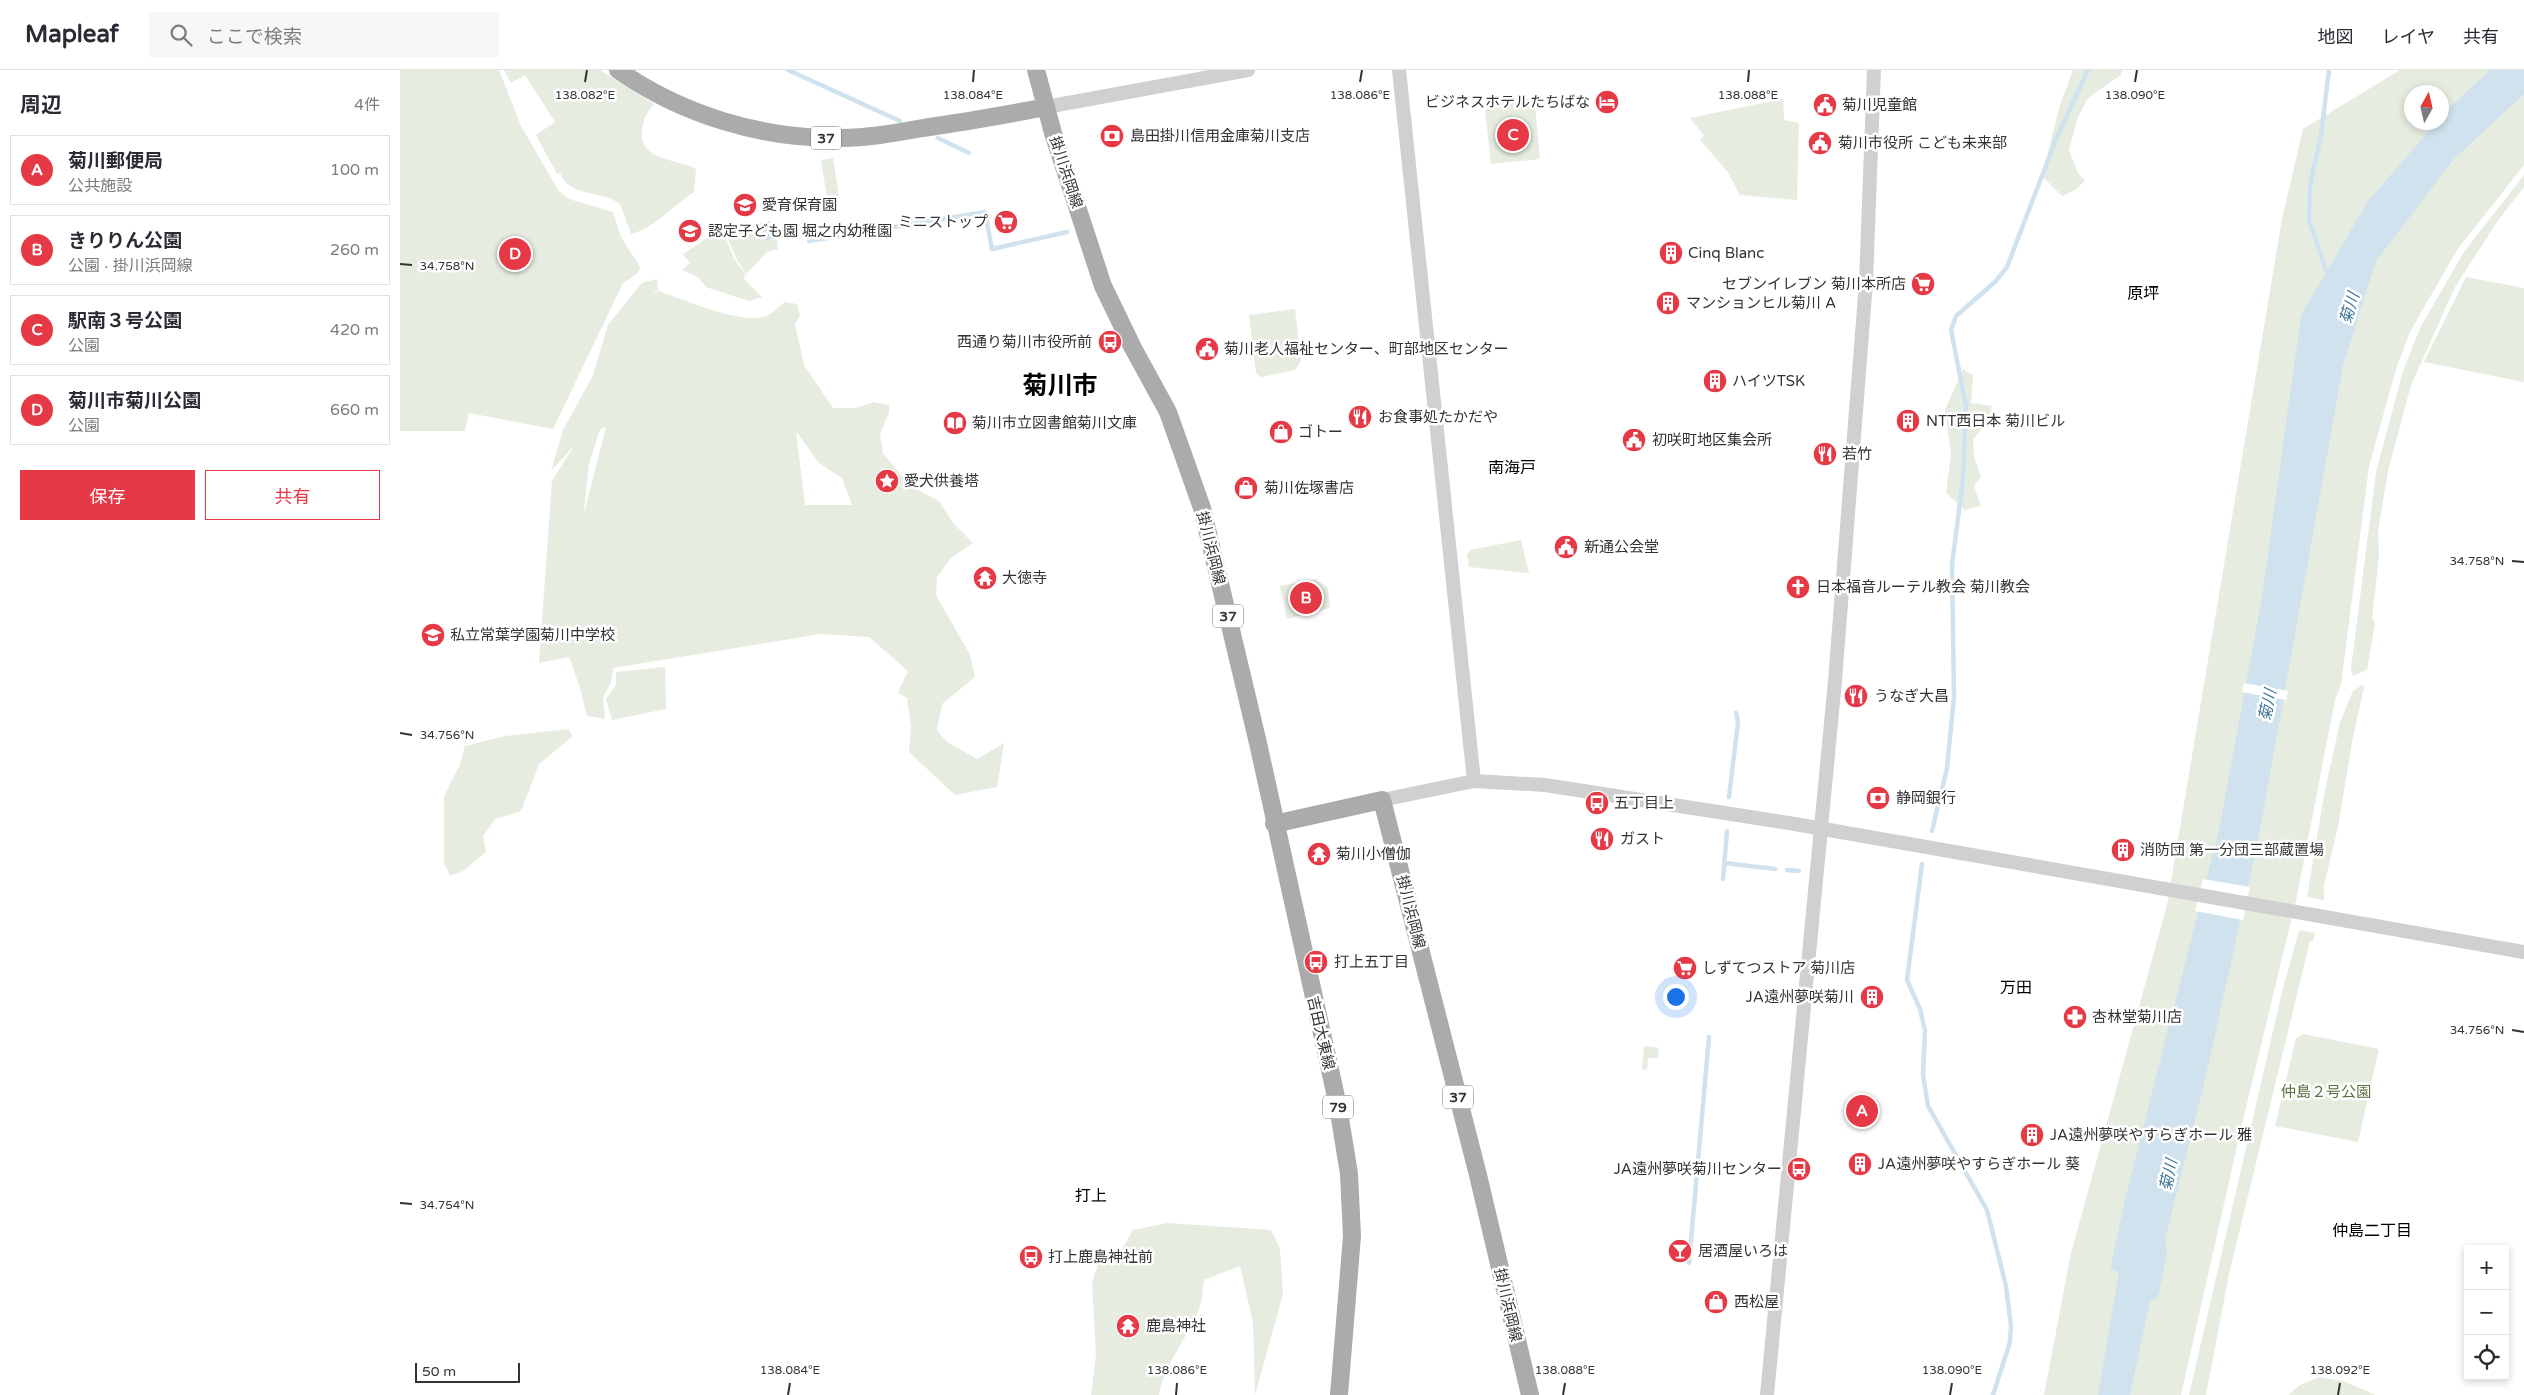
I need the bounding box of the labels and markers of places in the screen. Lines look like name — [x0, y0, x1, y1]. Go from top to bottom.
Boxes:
hotel icon: ビジネスホテルたちばな — [1594, 89, 1620, 115]
public building icon: 菊川児童館 — [1812, 92, 1838, 118]
place label: ビジネスホテルたちばな — [1425, 93, 1590, 111]
place label: 菊川児童館 — [1842, 96, 1917, 114]
pin: C — [1497, 116, 1529, 154]
bank icon: 島田掛川信用金庫菊川支店 — [1099, 123, 1125, 149]
place label: 島田掛川信用金庫菊川支店 — [1130, 127, 1310, 145]
public building icon: 菊川市役所 こども未来部 — [1807, 130, 1833, 156]
place label: 菊川市役所 こども未来部 — [1838, 134, 2007, 152]
school or university icon: 愛育保育園 — [732, 192, 758, 218]
place label: 愛育保育園 — [762, 196, 837, 214]
supermarket icon: ミニストップ — [993, 209, 1019, 235]
place label: ミニストップ — [898, 213, 988, 231]
school or university icon: 認定子ども園 堀之内幼稚園 — [677, 218, 703, 244]
place label: 認定子ども園 堀之内幼稚園 — [708, 222, 892, 240]
pin: D — [499, 235, 531, 273]
building icon: Cinq Blanc — [1658, 240, 1684, 266]
place label: Cinq Blanc — [1688, 244, 1764, 262]
supermarket icon: セブンイレブン 菊川本所店 — [1910, 271, 1936, 297]
place label: セブンイレブン 菊川本所店 — [1722, 275, 1906, 293]
building icon: マンションヒル菊川 A — [1655, 290, 1681, 316]
place label: マンションヒル菊川 A — [1686, 294, 1836, 312]
bus stop icon: 西通り菊川市役所前 — [1097, 329, 1123, 355]
place label: 西通り菊川市役所前 — [957, 333, 1092, 351]
public building icon: 菊川老人福祉センター、町部地区センター — [1194, 336, 1220, 362]
place label: 菊川老人福祉センター、町部地区センター — [1224, 340, 1509, 358]
building icon: ハイツTSK — [1702, 368, 1728, 394]
place label: ハイツTSK — [1732, 372, 1805, 390]
restaurant icon: お食事処たかだや — [1347, 404, 1373, 430]
place label: お食事処たかだや — [1378, 408, 1498, 426]
building icon: NTT西日本 菊川ビル — [1895, 408, 1921, 434]
library icon: 菊川市立図書館菊川文庫 — [942, 410, 968, 436]
place label: NTT西日本 菊川ビル — [1926, 412, 2065, 430]
place label: 菊川市立図書館菊川文庫 — [972, 414, 1137, 432]
shop icon: ゴトー — [1268, 419, 1294, 445]
place label: ゴトー — [1298, 423, 1343, 441]
public building icon: 初咲町地区集会所 — [1621, 427, 1647, 453]
place label: 初咲町地区集会所 — [1652, 431, 1772, 449]
restaurant icon: 若竹 — [1812, 441, 1838, 467]
place label: 若竹 — [1842, 445, 1872, 463]
place icon: 愛犬供養塔 — [874, 468, 900, 494]
place label: 愛犬供養塔 — [904, 472, 979, 490]
shop icon: 菊川佐塚書店 — [1233, 475, 1259, 501]
place label: 菊川佐塚書店 — [1264, 479, 1354, 497]
public building icon: 新通公会堂 — [1553, 534, 1579, 560]
place label: 新通公会堂 — [1584, 538, 1659, 556]
temple icon: 大徳寺 — [972, 565, 998, 591]
place label: 大徳寺 — [1002, 569, 1047, 587]
church icon: 日本福音ルーテル教会 菊川教会 — [1785, 574, 1811, 600]
place label: 日本福音ルーテル教会 菊川教会 — [1816, 578, 2030, 596]
pin: B — [1290, 579, 1322, 617]
school or university icon: 私立常葉学園菊川中学校 — [420, 622, 446, 648]
place label: 私立常葉学園菊川中学校 — [450, 626, 615, 644]
restaurant icon: うなぎ大昌 — [1843, 683, 1869, 709]
place label: うなぎ大昌 — [1874, 687, 1949, 705]
bank icon: 静岡銀行 — [1865, 785, 1891, 811]
place label: 静岡銀行 — [1896, 789, 1956, 807]
bus stop icon: 五丁目上 — [1584, 790, 1610, 816]
place label: 五丁目上 — [1614, 794, 1674, 812]
restaurant icon: ガスト — [1589, 826, 1615, 852]
place label: ガスト — [1620, 830, 1665, 848]
building icon: 消防団 第一分団三部蔵置場 — [2110, 837, 2136, 863]
temple icon: 菊川小僧伽 — [1306, 841, 1332, 867]
place label: 消防団 第一分団三部蔵置場 — [2140, 841, 2324, 859]
place label: 菊川小僧伽 — [1336, 845, 1411, 863]
bus stop icon: 打上五丁目 — [1303, 949, 1329, 975]
place label: 打上五丁目 — [1334, 953, 1409, 971]
supermarket icon: しずてつストア 菊川店 — [1672, 955, 1698, 981]
place label: しずてつストア 菊川店 — [1702, 959, 1855, 977]
building icon: JA遠州夢咲菊川 — [1859, 984, 1885, 1010]
place label: JA遠州夢咲菊川 — [1746, 988, 1854, 1006]
pharmacy icon: 杏林堂菊川店 — [2062, 1004, 2088, 1030]
place label: 杏林堂菊川店 — [2092, 1008, 2182, 1026]
pin: A — [1846, 1092, 1878, 1130]
building icon: JA遠州夢咲やすらぎホール 雅 — [2019, 1122, 2045, 1148]
place label: JA遠州夢咲やすらぎホール 雅 — [2050, 1126, 2252, 1144]
building icon: JA遠州夢咲やすらぎホール 葵 — [1847, 1151, 1873, 1177]
place label: JA遠州夢咲やすらぎホール 葵 — [1878, 1155, 2080, 1173]
bus stop icon: JA遠州夢咲菊川センター — [1786, 1156, 1812, 1182]
place label: JA遠州夢咲菊川センター — [1614, 1160, 1782, 1178]
bar icon: 居酒屋いろは — [1667, 1238, 1693, 1264]
place label: 居酒屋いろは — [1698, 1242, 1788, 1260]
bus stop icon: 打上鹿島神社前 — [1018, 1244, 1044, 1270]
place label: 打上鹿島神社前 — [1048, 1248, 1153, 1266]
shop icon: 西松屋 — [1703, 1289, 1729, 1315]
place label: 西松屋 — [1734, 1293, 1779, 1311]
temple icon: 鹿島神社 — [1115, 1313, 1141, 1339]
place label: 鹿島神社 — [1146, 1317, 1206, 1335]

